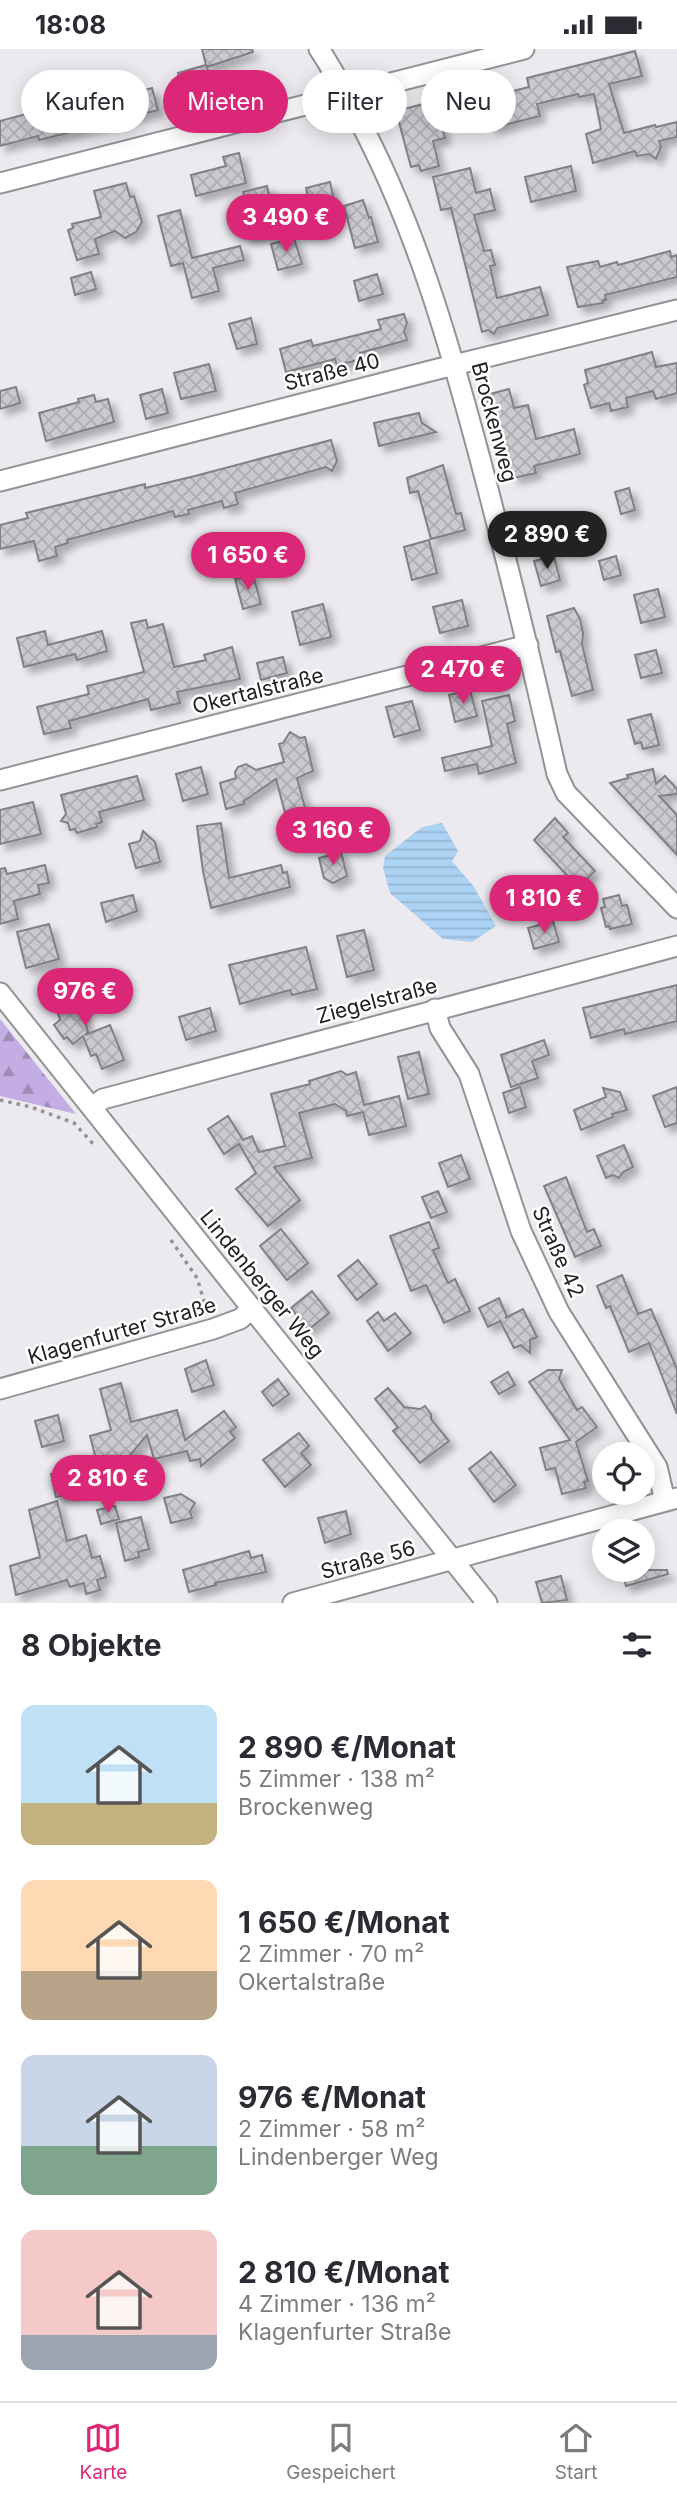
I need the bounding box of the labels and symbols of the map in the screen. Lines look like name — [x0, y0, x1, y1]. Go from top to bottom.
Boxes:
pin: 3 490 € — [221, 195, 351, 254]
street label: Straße 40 — [281, 348, 382, 395]
street label: Brockenweg — [466, 359, 523, 485]
pin: 2 890 € — [482, 511, 612, 571]
pin: 1 650 € — [183, 533, 313, 592]
pin: 2 470 € — [398, 647, 528, 706]
street label: Okertalstraße — [190, 662, 326, 719]
pin: 3 160 € — [268, 807, 398, 867]
pin: 1 810 € — [479, 875, 609, 935]
pin: 976 € — [36, 969, 134, 1028]
street label: Ziegelstraße — [314, 972, 440, 1029]
street label: Straße 42 — [527, 1202, 590, 1301]
street label: Lindenberger Weg — [195, 1205, 330, 1363]
street label: Klagenfurter Straße — [25, 1292, 219, 1369]
pin: 2 810 € — [43, 1455, 173, 1515]
street label: Straße 56 — [318, 1535, 418, 1584]

